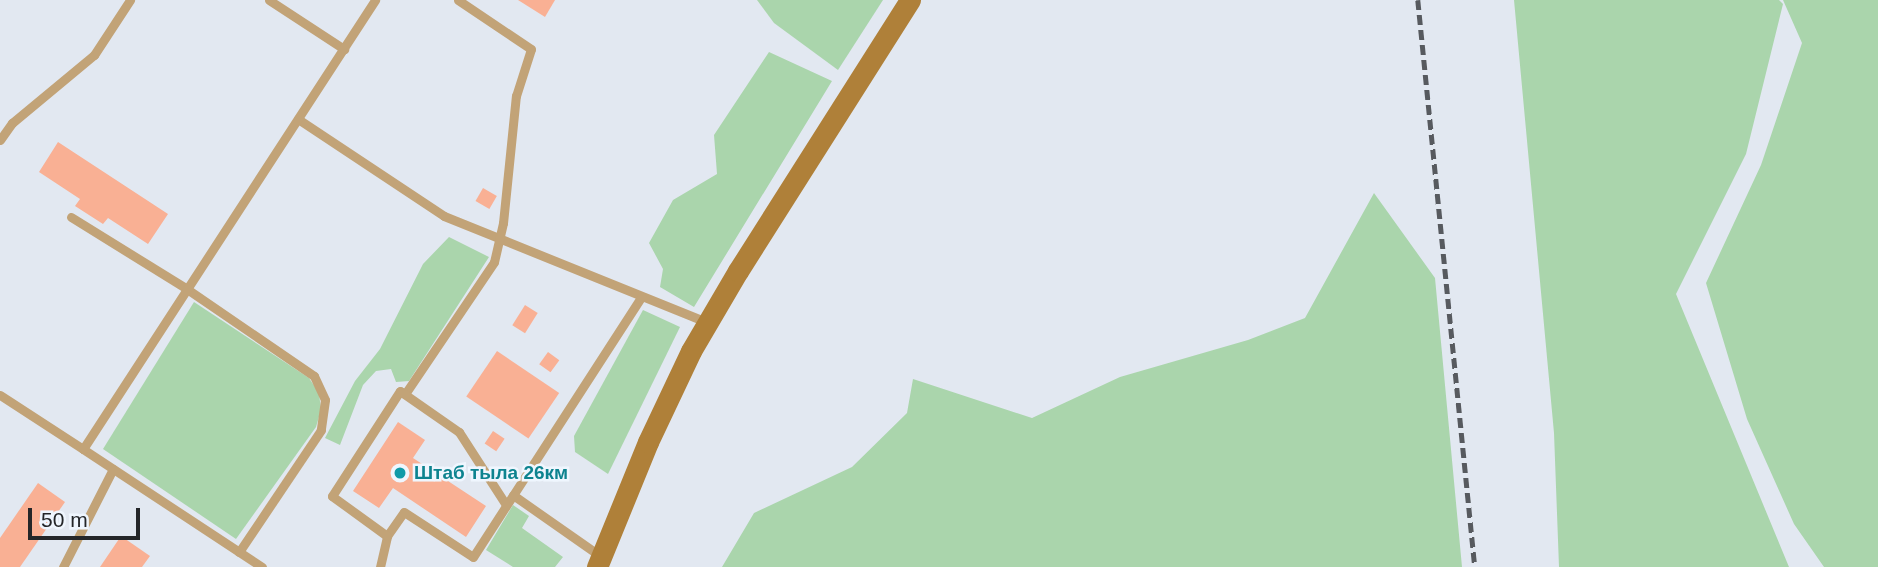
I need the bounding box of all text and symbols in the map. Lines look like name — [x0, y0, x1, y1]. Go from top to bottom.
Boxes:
place label: Штаб тыла 26км — [414, 462, 568, 484]
marker: Штаб тыла 26км — [392, 465, 408, 481]
scale bar — [32, 494, 144, 538]
text: 50 m — [41, 508, 88, 531]

